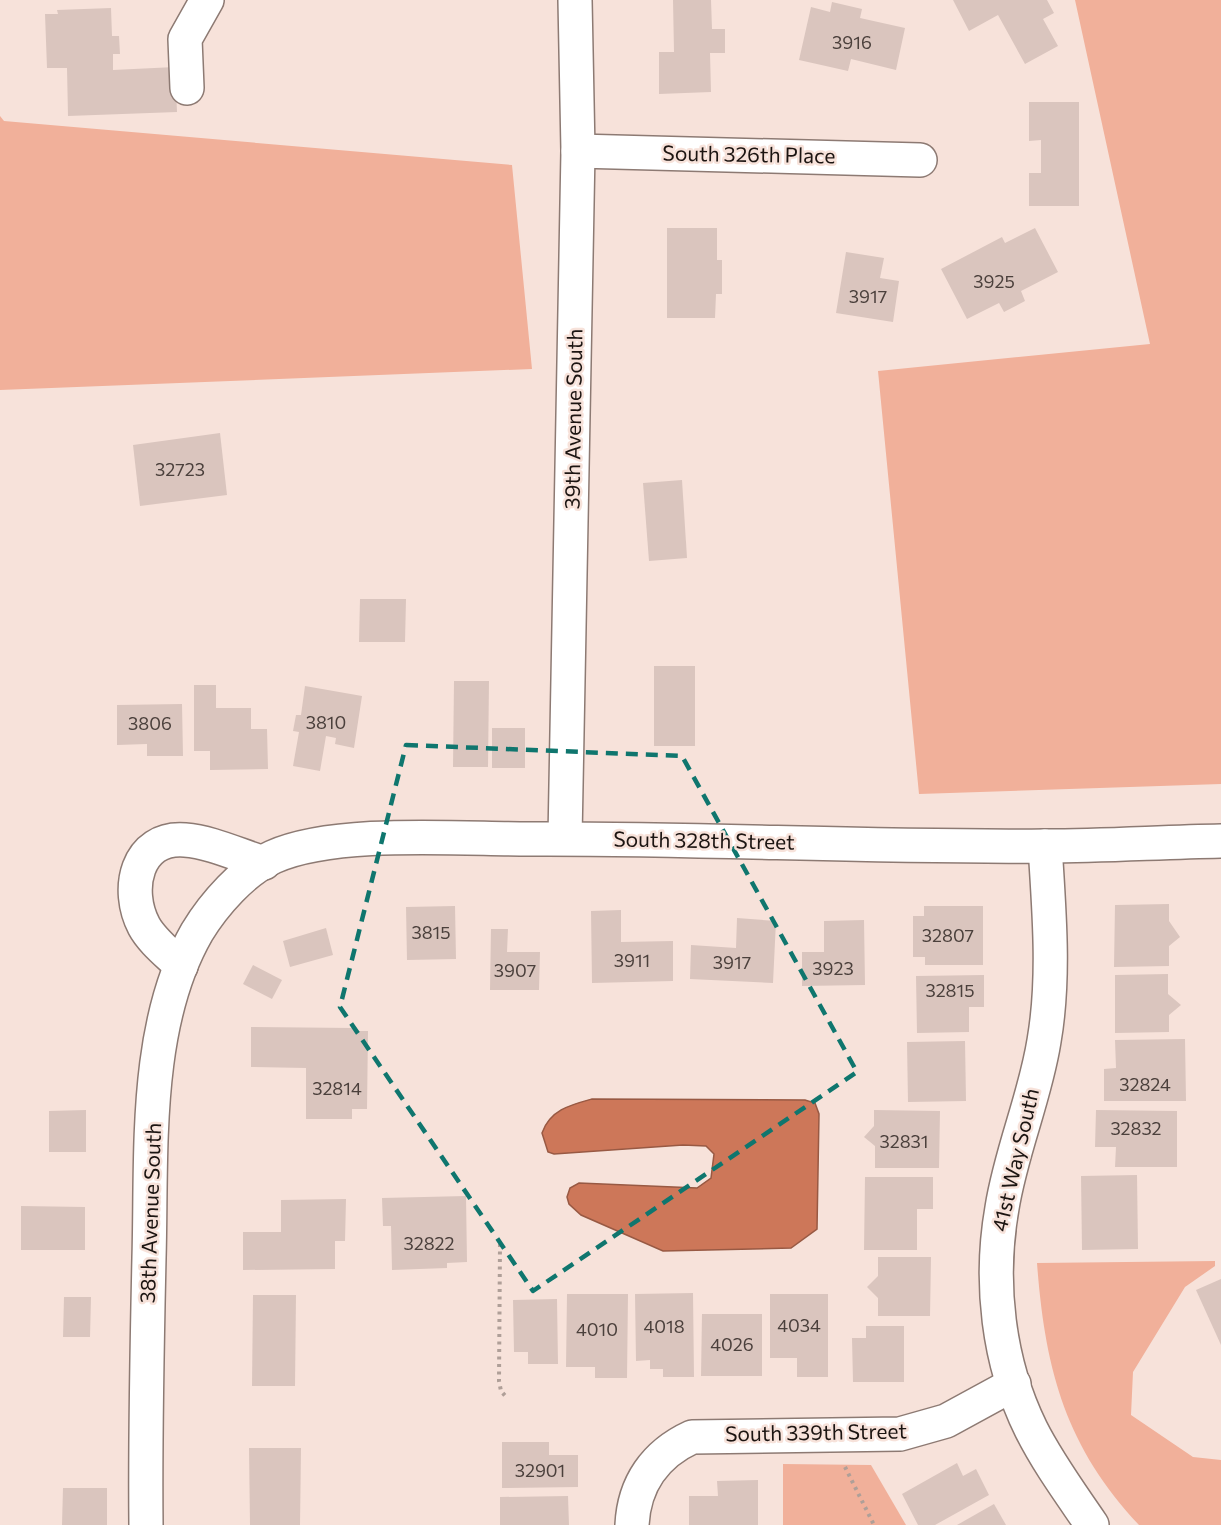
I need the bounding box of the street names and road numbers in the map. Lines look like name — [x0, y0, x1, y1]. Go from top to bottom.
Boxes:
street label: South 326th Place — [662, 139, 836, 168]
street label: 39th Avenue South — [558, 328, 587, 510]
street label: South 328th Street — [613, 825, 795, 854]
street label: 41st Way South — [986, 1086, 1043, 1234]
street label: 38th Avenue South — [134, 1122, 165, 1304]
street label: South 339th Street — [725, 1417, 907, 1446]

